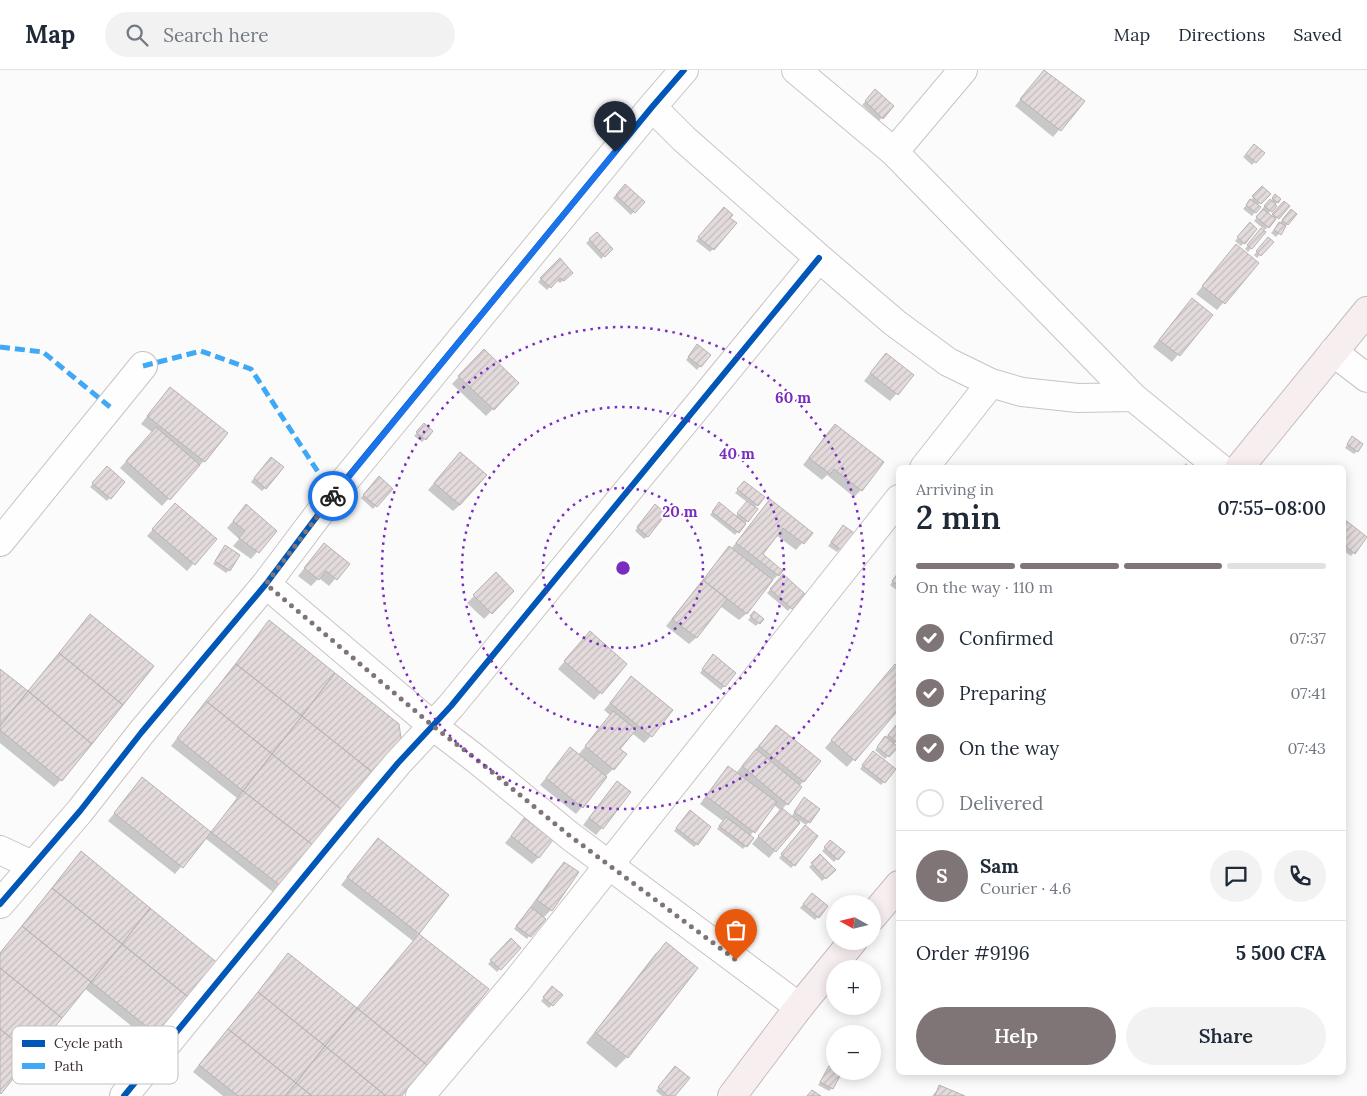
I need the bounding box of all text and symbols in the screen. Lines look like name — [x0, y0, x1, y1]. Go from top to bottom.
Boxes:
search box — [105, 12, 455, 57]
text: Map — [25, 19, 75, 50]
icon: search — [123, 21, 151, 49]
text: Search here — [163, 23, 269, 47]
text: Map — [1114, 23, 1150, 46]
text: Directions — [1178, 23, 1265, 46]
text: Saved — [1293, 23, 1342, 46]
pin — [594, 101, 636, 152]
icon: home — [601, 108, 629, 136]
text: 60 m — [775, 388, 811, 407]
text: 40 m — [719, 444, 755, 463]
courier — [308, 471, 358, 521]
text: Arriving in — [916, 479, 994, 499]
icon: bike — [319, 482, 347, 510]
text: 07:55–08:00 — [1218, 496, 1326, 520]
text: 2 min — [916, 497, 1001, 538]
text: 20 m — [662, 502, 698, 521]
centre of rings — [614, 559, 632, 577]
text: On the way · 110 m — [916, 577, 1053, 597]
icon: check — [916, 624, 944, 652]
text: Confirmed — [959, 626, 1054, 650]
text: 07:37 — [1289, 628, 1326, 648]
icon: check — [916, 679, 944, 707]
text: Preparing — [959, 681, 1046, 705]
text: 07:41 — [1291, 683, 1326, 703]
icon: check — [916, 734, 944, 762]
text: On the way — [959, 736, 1059, 760]
text: 07:43 — [1287, 738, 1326, 758]
text: Delivered — [959, 791, 1043, 815]
button: chat — [1210, 850, 1262, 902]
button: phone — [1274, 850, 1326, 902]
text: Sam — [980, 854, 1019, 878]
text: S — [936, 864, 948, 888]
text: Courier · 4.6 — [980, 878, 1071, 898]
north arrow — [826, 895, 881, 950]
map controls — [826, 895, 881, 1080]
pin — [715, 909, 757, 960]
icon: bag — [722, 916, 750, 944]
text: Order #9196 — [916, 941, 1030, 965]
text: 5 500 CFA — [1236, 941, 1326, 965]
button: + — [826, 960, 881, 1015]
button: Help — [916, 1007, 1116, 1065]
button: Share — [1126, 1007, 1326, 1065]
button: − — [826, 1025, 881, 1080]
legend — [12, 1026, 178, 1084]
text: Cycle path — [54, 1034, 123, 1052]
text: Path — [54, 1057, 83, 1075]

